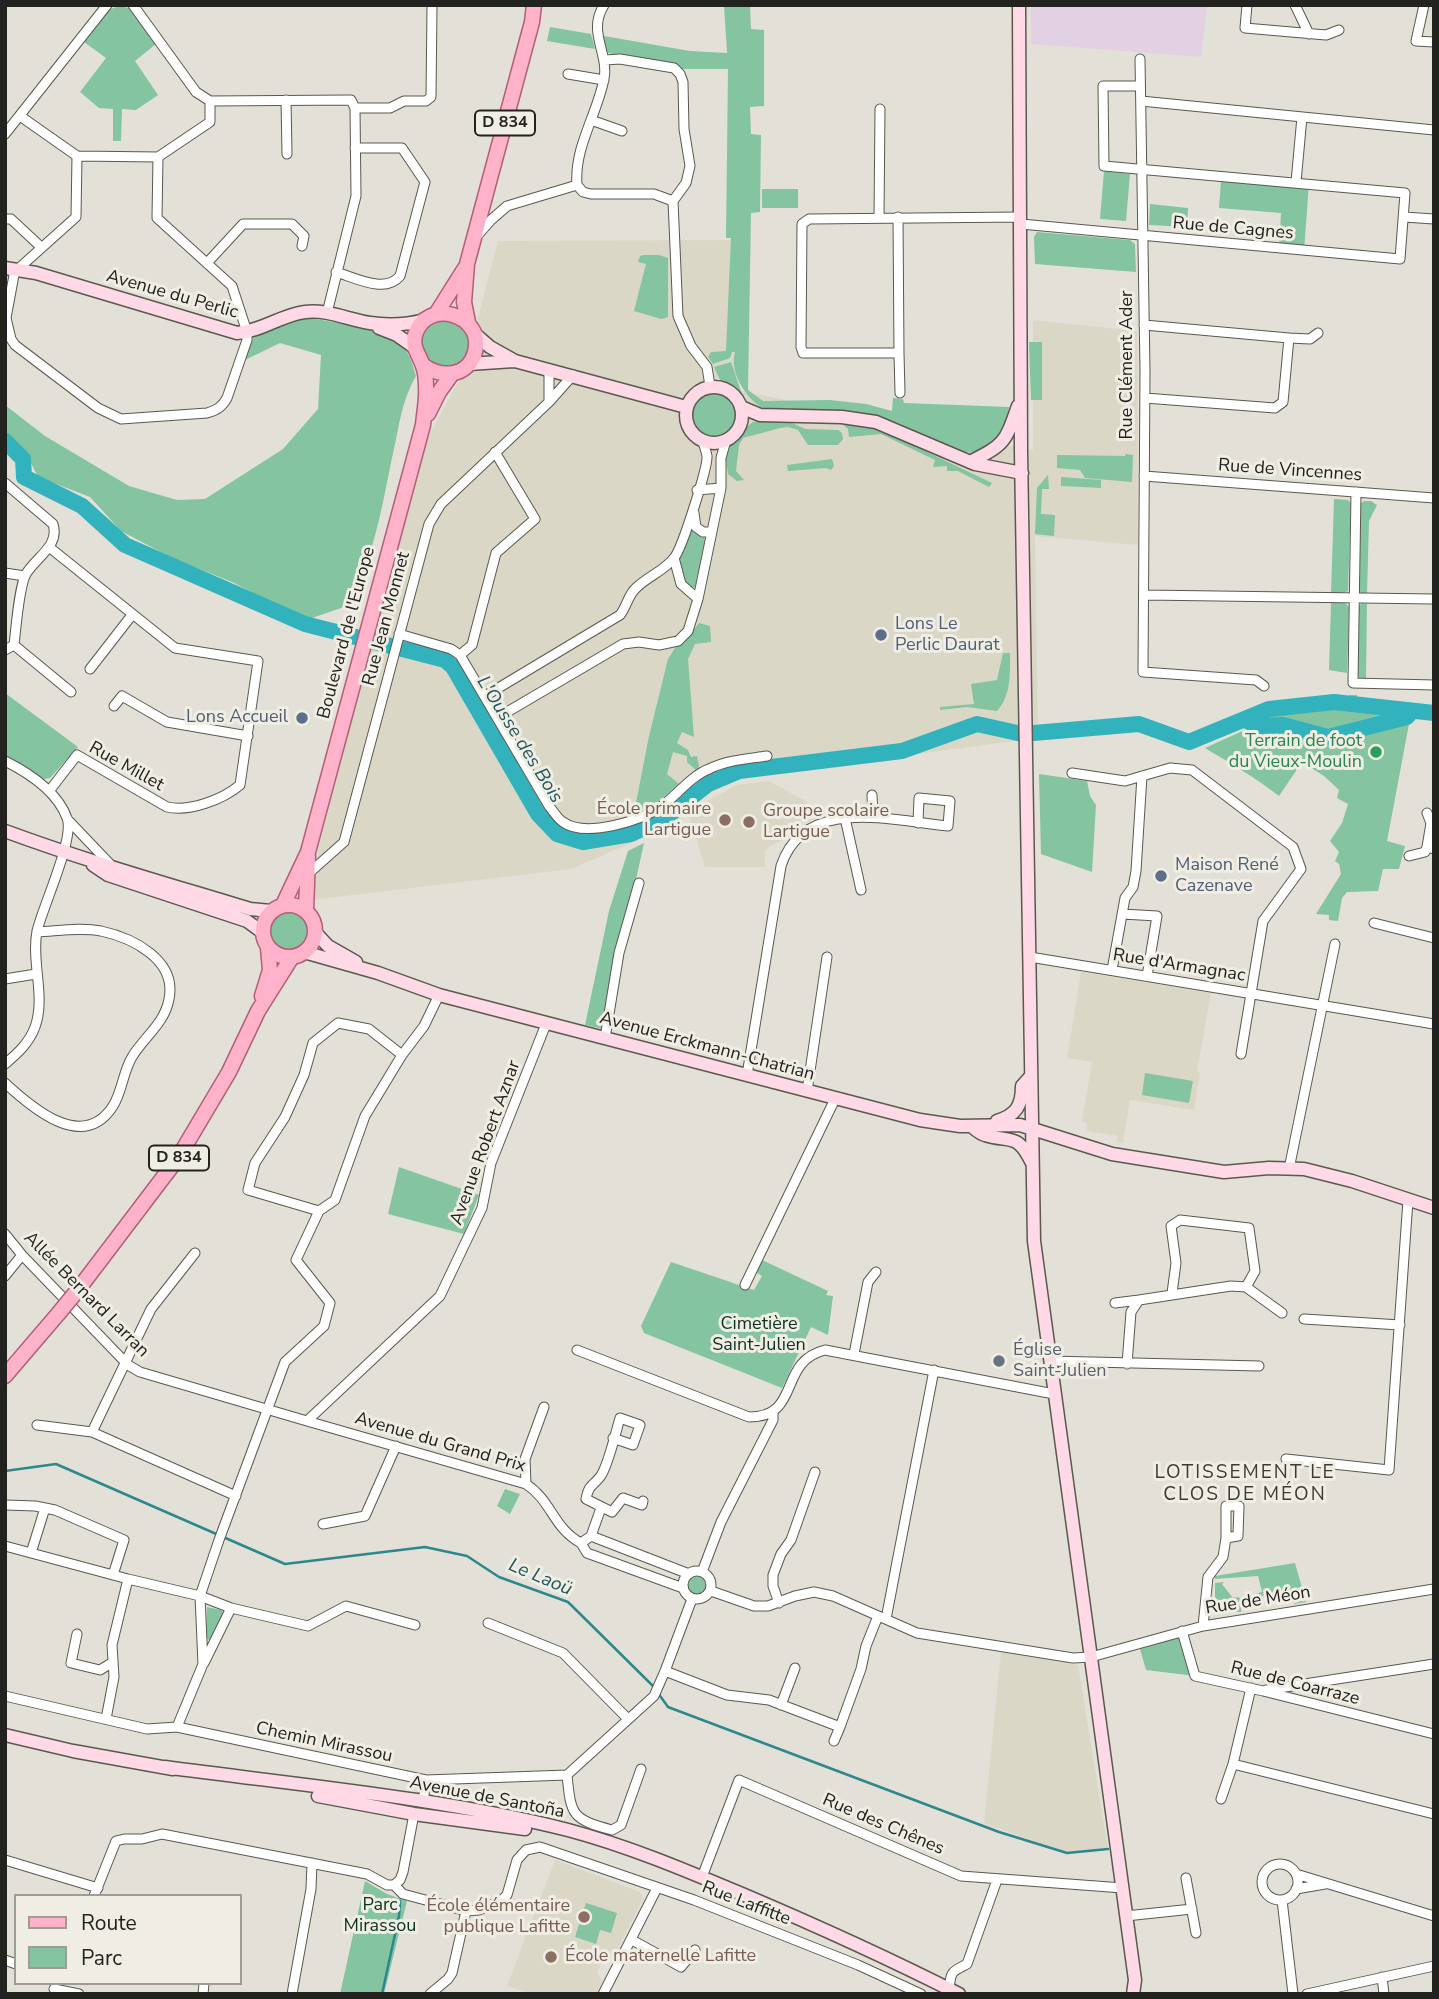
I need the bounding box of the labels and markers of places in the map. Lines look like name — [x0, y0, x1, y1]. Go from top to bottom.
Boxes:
place label: Lons Le Perlic Daurat — [895, 614, 1000, 656]
marker: Lons Le Perlic Daurat — [873, 627, 889, 643]
place label: Lons Accueil — [186, 707, 288, 729]
marker: Lons Accueil — [294, 710, 310, 726]
place label: Terrain de foot du Vieux-Moulin — [1229, 731, 1362, 774]
marker: Terrain de foot du Vieux-Moulin — [1368, 744, 1384, 760]
place label: École primaire Lartigue — [597, 799, 711, 842]
place label: Groupe scolaire Lartigue — [763, 801, 889, 844]
marker: École primaire Lartigue — [717, 812, 733, 828]
marker: Groupe scolaire Lartigue — [741, 814, 757, 830]
place label: Maison René Cazenave — [1175, 855, 1279, 898]
marker: Maison René Cazenave — [1153, 868, 1169, 884]
place label: Église Saint-Julien — [1013, 1340, 1107, 1382]
marker: Église Saint-Julien — [991, 1353, 1007, 1369]
place label: École élémentaire publique Lafitte — [426, 1896, 570, 1938]
marker: École élémentaire publique Lafitte — [576, 1909, 592, 1925]
place label: École maternelle Lafitte — [565, 1946, 756, 1968]
marker: École maternelle Lafitte — [543, 1949, 559, 1965]

